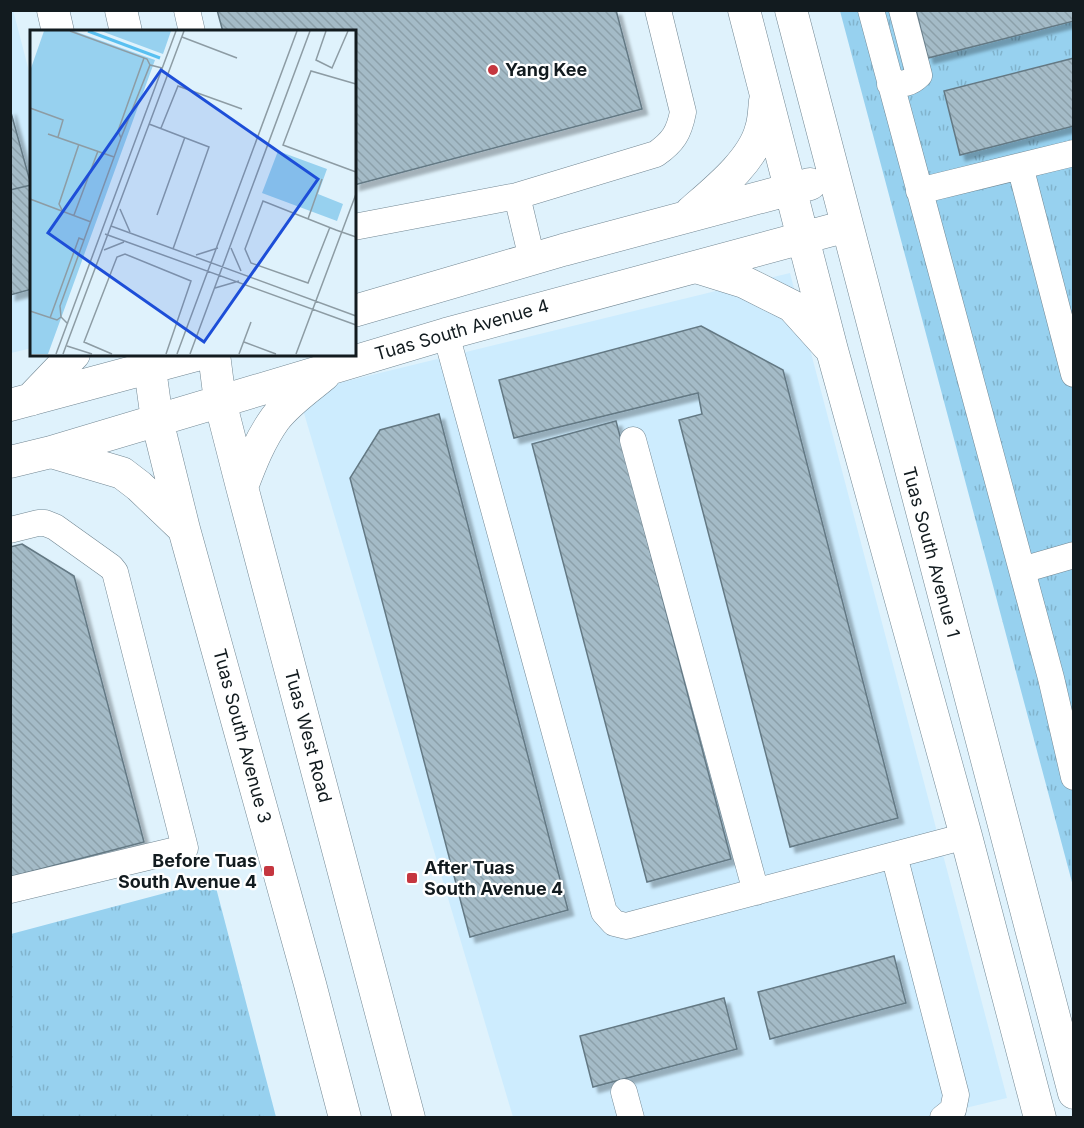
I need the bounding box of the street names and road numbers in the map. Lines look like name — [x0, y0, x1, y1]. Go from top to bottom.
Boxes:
street label: Tuas South Avenue 4 — [372, 295, 551, 364]
street label: Tuas South Avenue 1 — [899, 464, 964, 639]
street label: Tuas South Avenue 3 — [209, 646, 276, 825]
street label: Tuas West Road — [281, 667, 336, 805]

